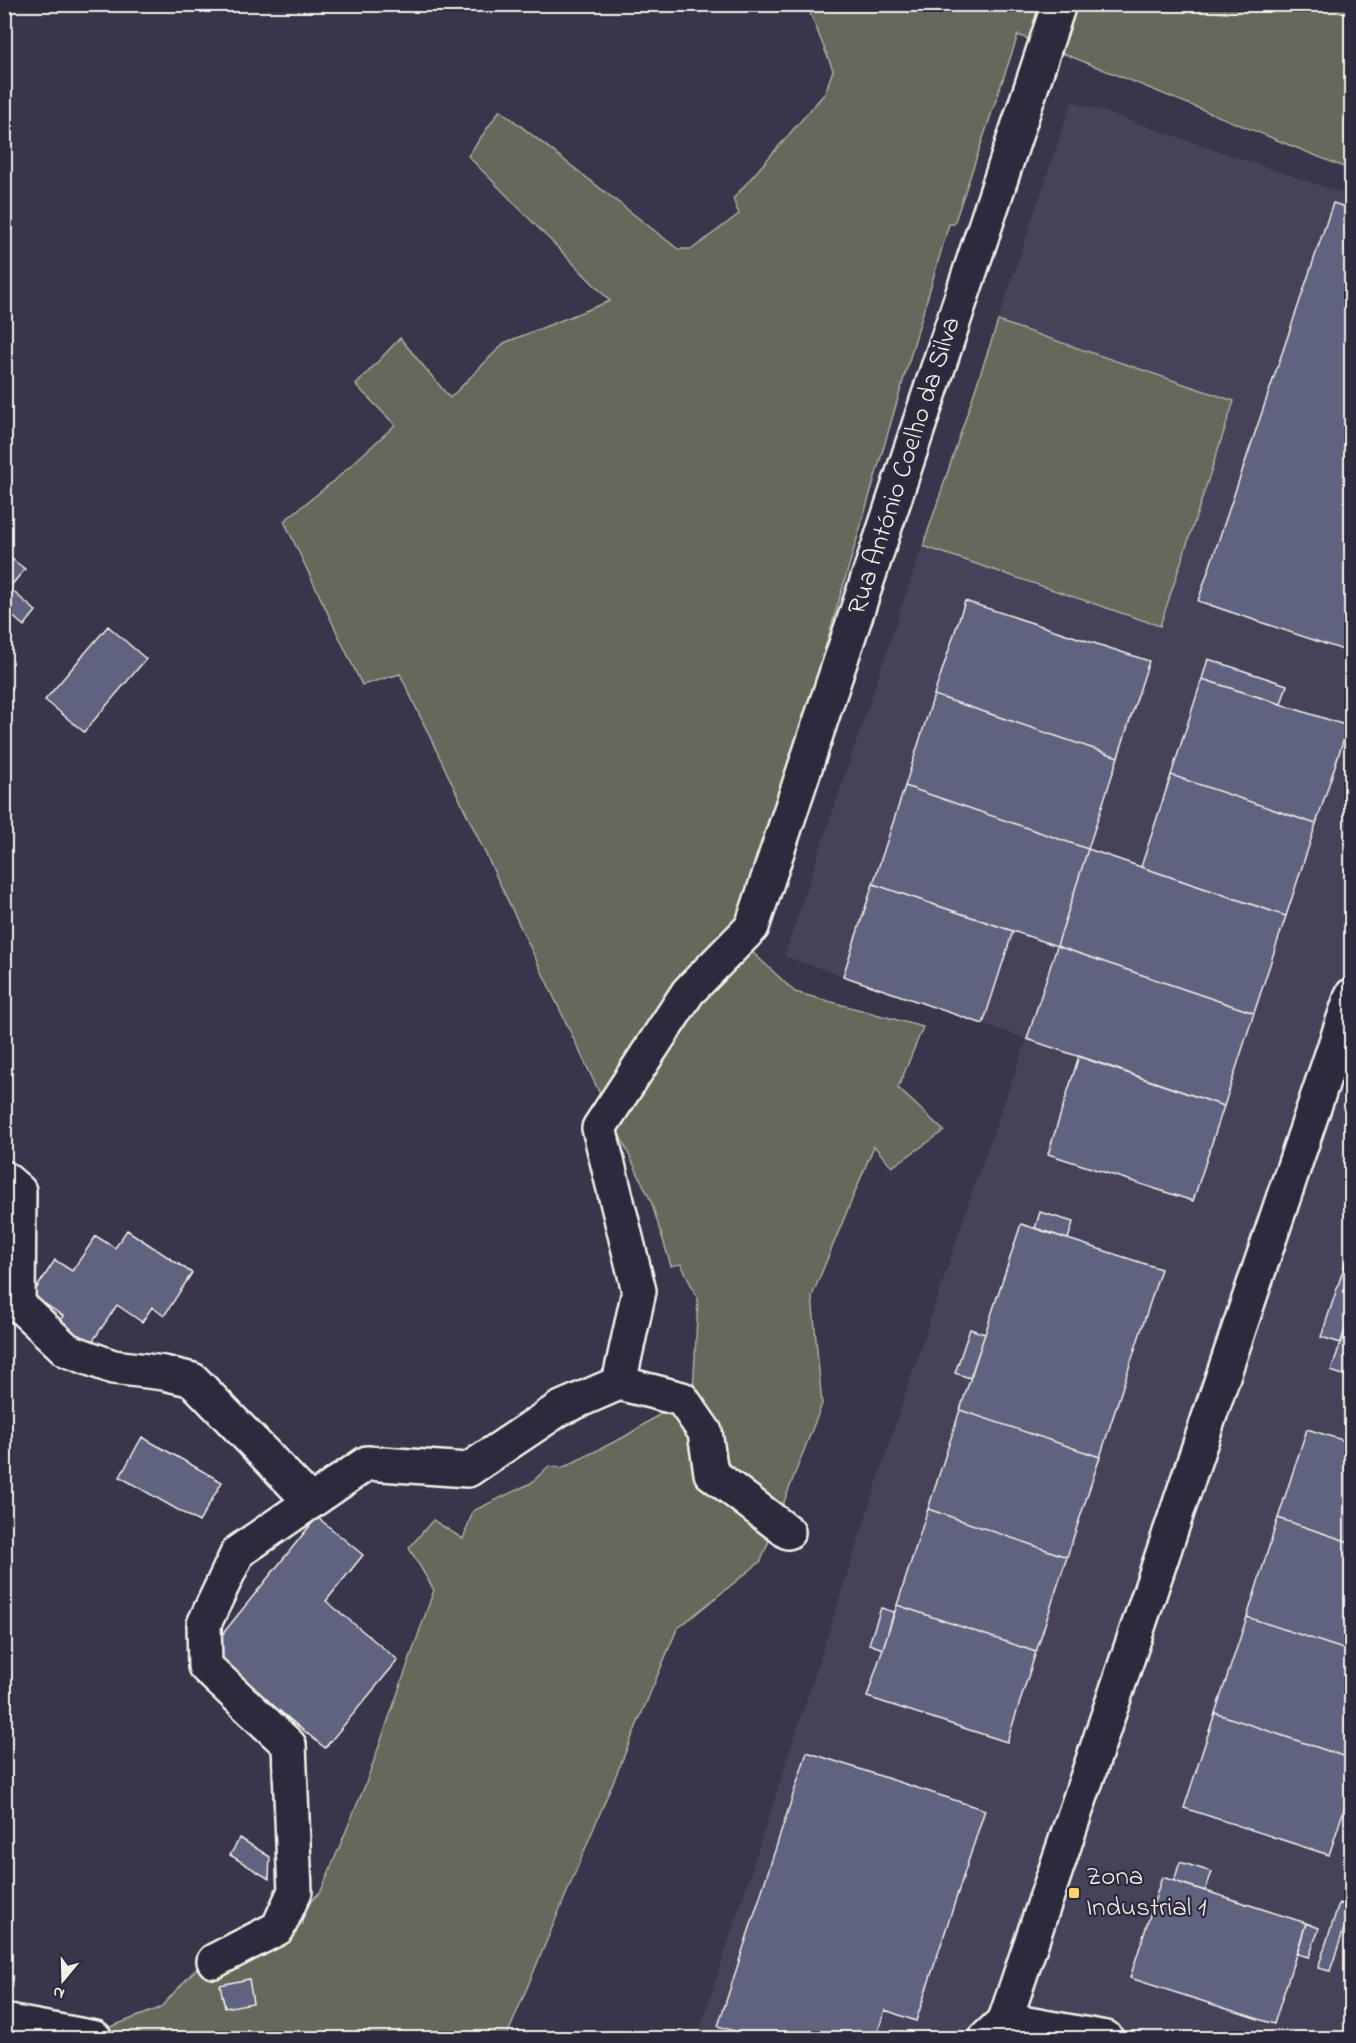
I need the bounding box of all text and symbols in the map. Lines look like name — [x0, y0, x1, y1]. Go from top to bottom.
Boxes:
street label: Rua António Coelho da Silva — [838, 312, 972, 620]
place label: Zona Industrial 1 — [1086, 1858, 1207, 1928]
marker: Zona Industrial 1 — [1067, 1886, 1081, 1900]
north arrow — [33, 1950, 93, 2010]
text: N — [50, 1979, 68, 2005]

